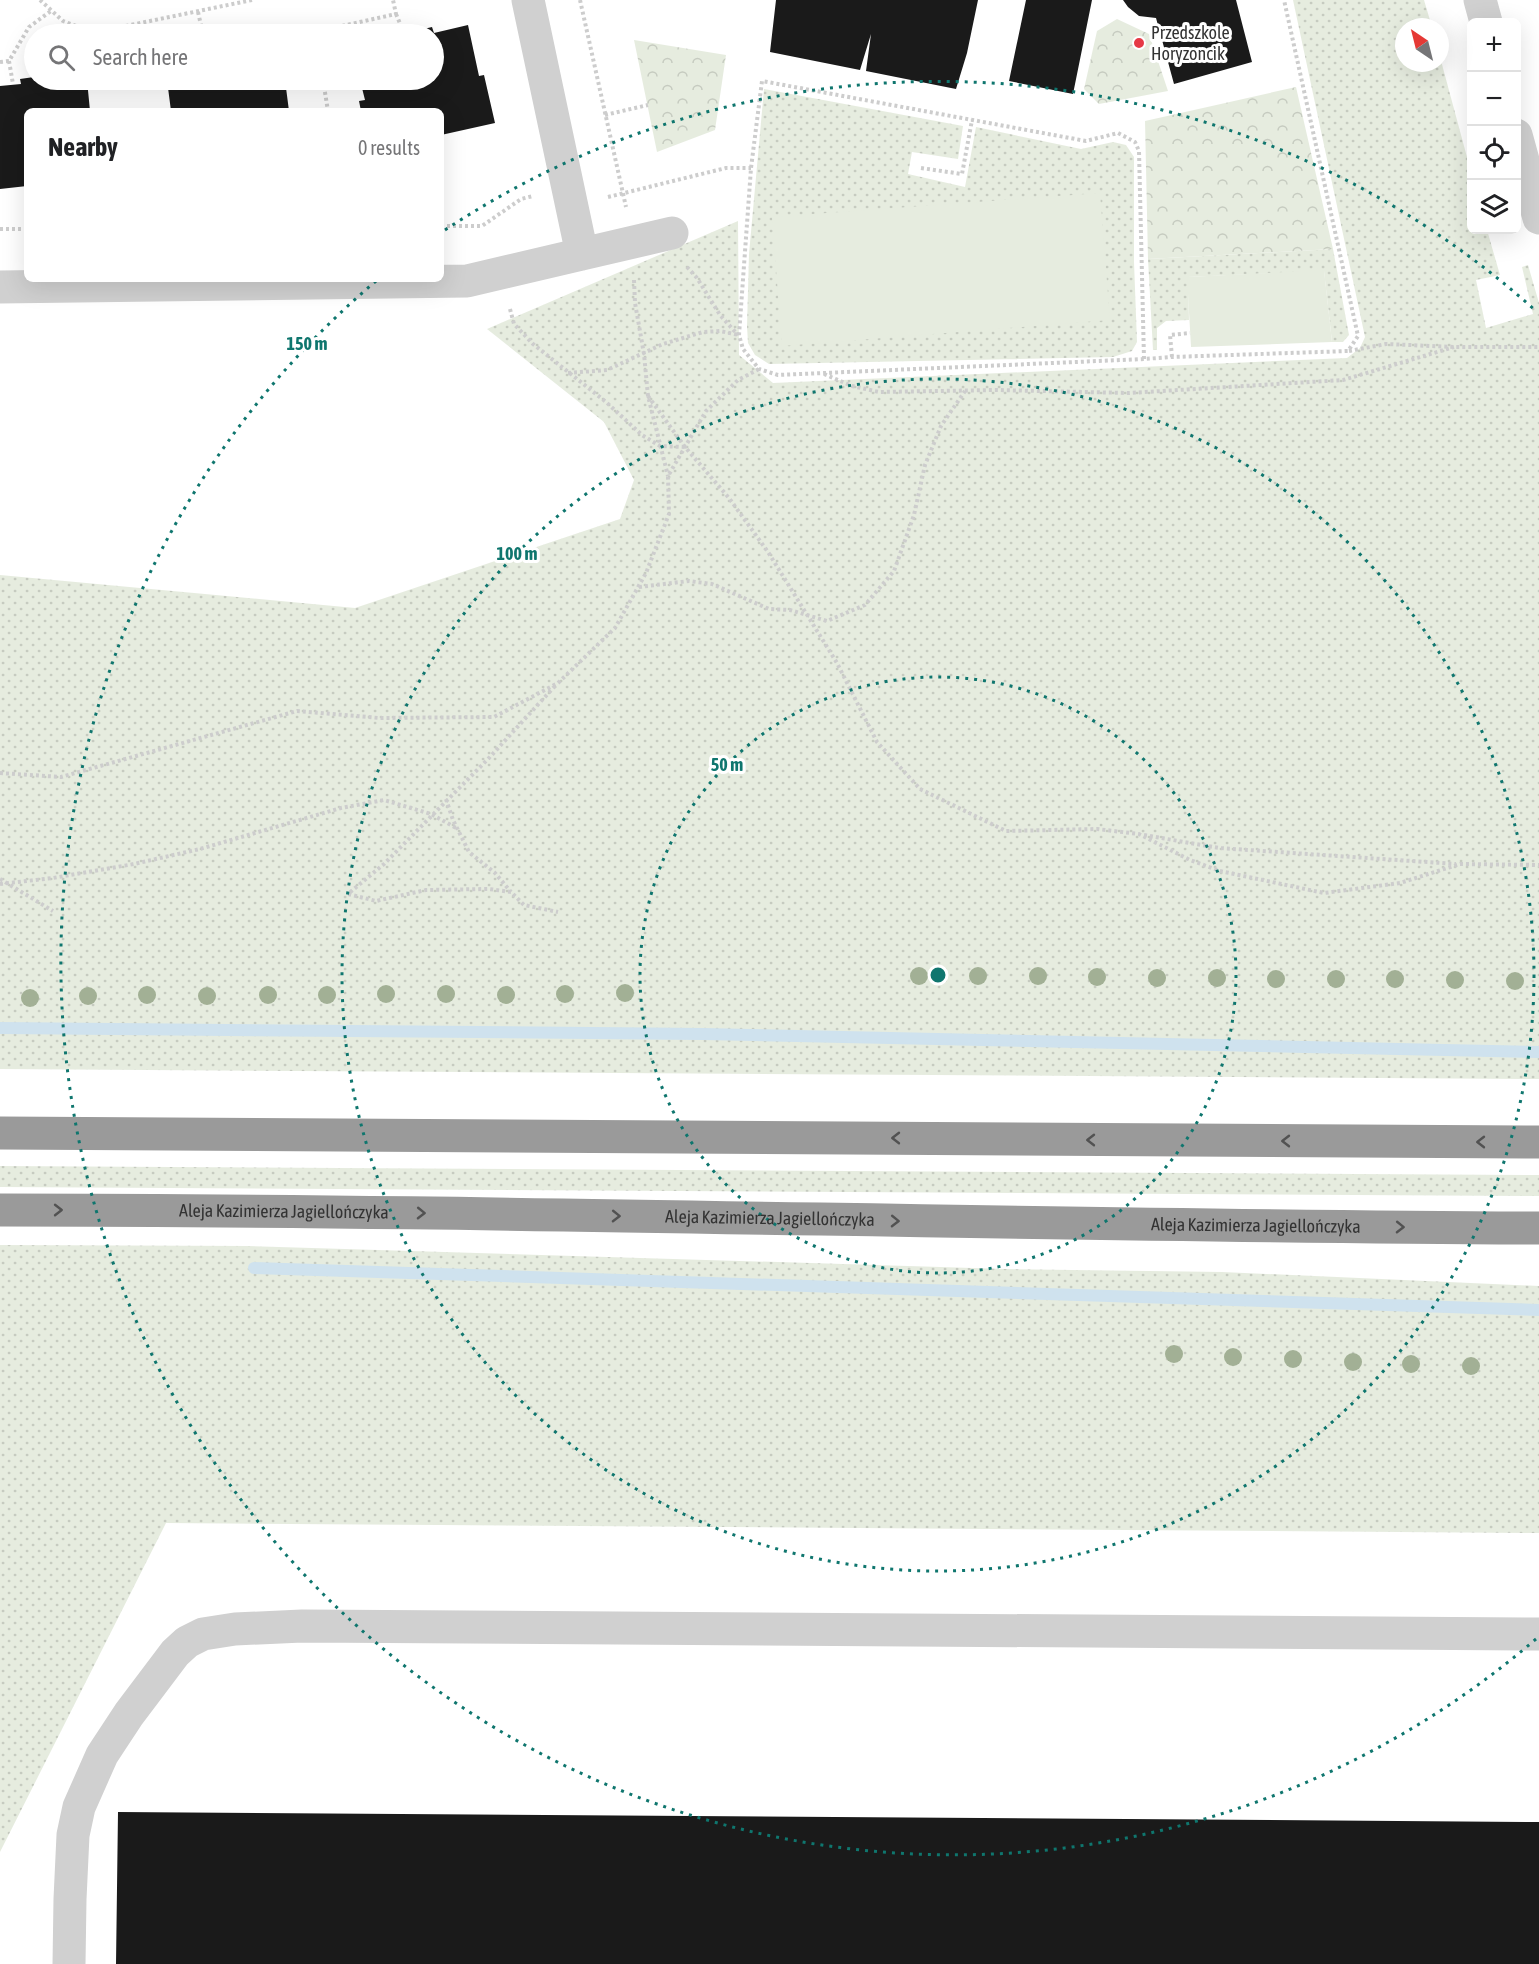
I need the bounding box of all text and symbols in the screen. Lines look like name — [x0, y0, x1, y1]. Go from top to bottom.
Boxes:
north arrow — [1395, 18, 1449, 72]
map controls — [1467, 18, 1521, 234]
button: + — [1467, 18, 1521, 72]
place label: Przedszkole Horyzoncik — [1151, 22, 1230, 64]
search box — [24, 24, 444, 90]
marker: Przedszkole Horyzoncik — [1132, 36, 1146, 50]
icon: search — [45, 41, 78, 74]
text: Search here — [93, 44, 188, 70]
button: − — [1467, 72, 1521, 126]
button: locate — [1467, 126, 1521, 180]
text: Nearby — [48, 132, 118, 162]
text: 0 results — [358, 136, 420, 159]
button: layers — [1467, 180, 1521, 234]
text: 150 m — [287, 333, 327, 354]
text: 100 m — [497, 543, 537, 564]
text: 50 m — [711, 754, 743, 775]
centre of rings — [928, 965, 948, 985]
one-way arrow — [891, 1132, 900, 1144]
one-way arrow — [1086, 1133, 1095, 1146]
one-way arrow — [1281, 1135, 1290, 1147]
one-way arrow — [1476, 1136, 1485, 1148]
street label: Aleja Kazimierza Jagiellończyka — [179, 1200, 389, 1223]
one-way arrow — [54, 1204, 63, 1216]
one-way arrow — [417, 1206, 426, 1219]
street label: Aleja Kazimierza Jagiellończyka — [665, 1206, 875, 1230]
one-way arrow — [612, 1210, 621, 1222]
street label: Aleja Kazimierza Jagiellończyka — [1151, 1213, 1361, 1237]
one-way arrow — [891, 1215, 900, 1227]
one-way arrow — [1395, 1221, 1404, 1234]

